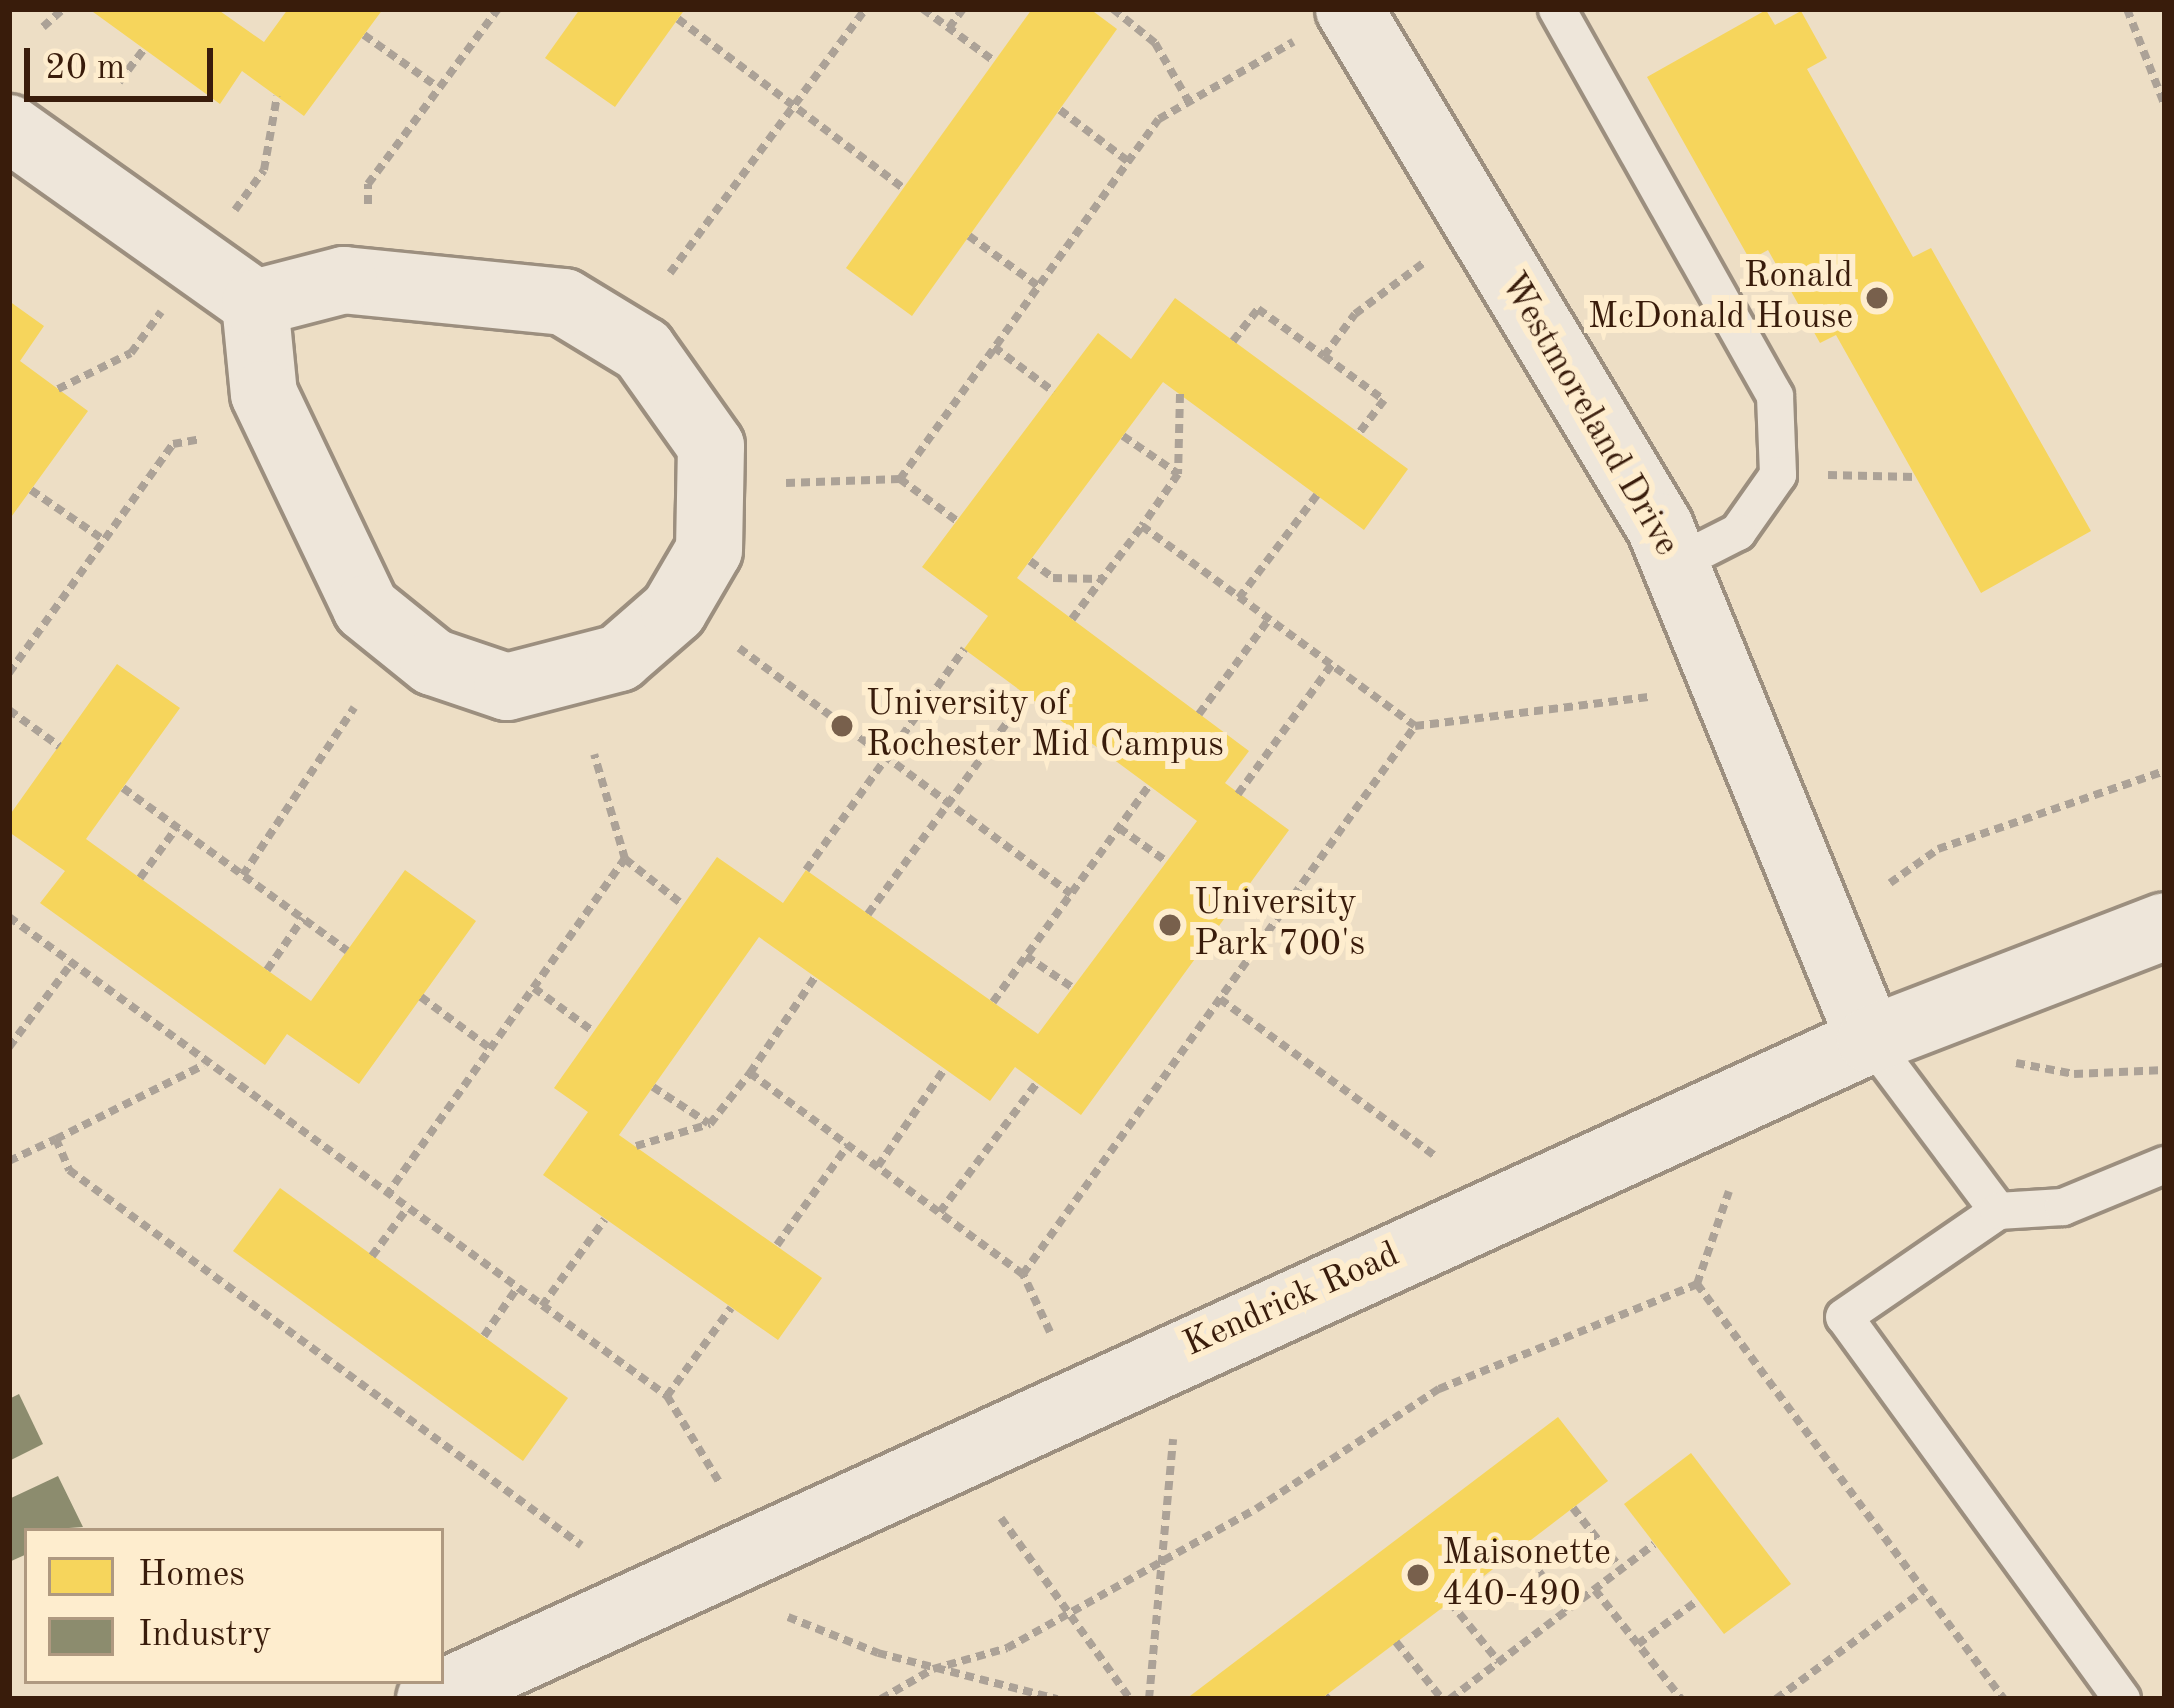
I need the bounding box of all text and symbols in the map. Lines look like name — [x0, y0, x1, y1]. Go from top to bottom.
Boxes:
scale bar — [30, 24, 219, 98]
text: 20 m — [45, 51, 125, 87]
place label: Ronald McDonald House — [1588, 255, 1853, 340]
street label: Westmoreland Drive — [1489, 266, 1687, 564]
marker: Ronald McDonald House — [1864, 285, 1890, 311]
place label: University of Rochester Mid Campus — [866, 683, 1224, 768]
marker: University of Rochester Mid Campus — [829, 713, 855, 739]
place label: University Park 700's — [1194, 882, 1365, 967]
marker: University Park 700's — [1157, 912, 1183, 938]
street label: Kendrick Road — [1178, 1234, 1406, 1368]
legend — [24, 1528, 444, 1684]
place label: Maisonette 440-490 — [1442, 1532, 1611, 1617]
text: Homes — [138, 1558, 245, 1594]
marker: Maisonette 440-490 — [1405, 1562, 1431, 1588]
text: Industry — [138, 1618, 272, 1654]

